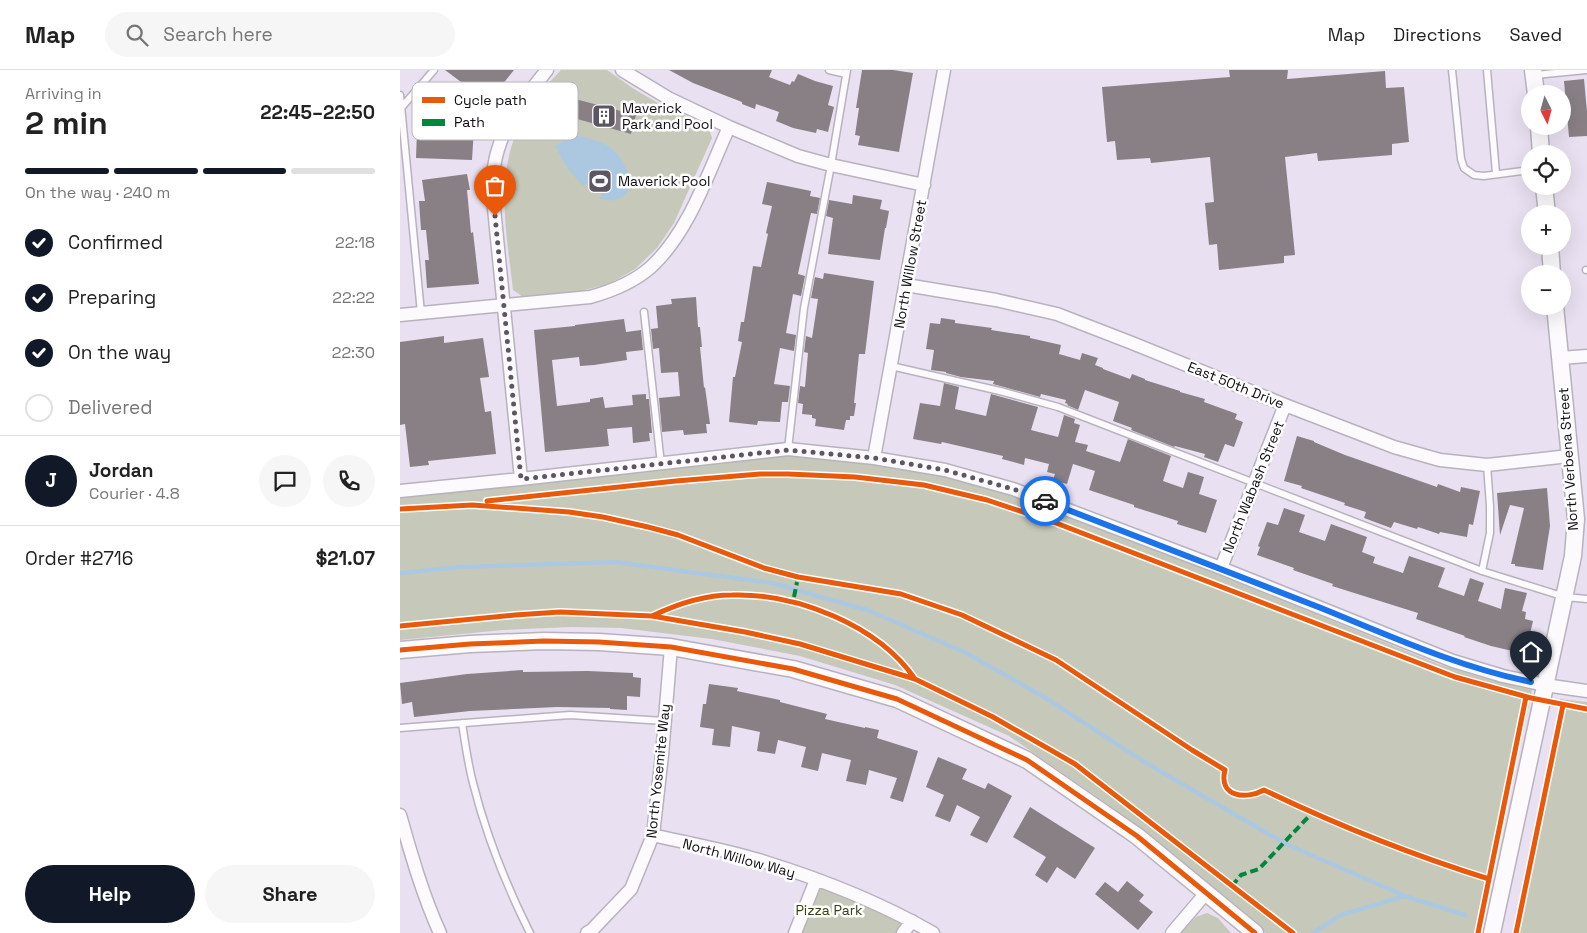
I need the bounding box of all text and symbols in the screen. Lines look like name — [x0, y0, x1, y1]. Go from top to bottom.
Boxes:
search box — [105, 12, 455, 57]
text: Map — [25, 19, 75, 50]
icon: search — [123, 21, 151, 49]
text: Search here — [163, 22, 273, 47]
text: Map — [1328, 23, 1365, 46]
text: Directions — [1393, 23, 1482, 46]
text: Saved — [1510, 23, 1562, 46]
legend — [412, 82, 578, 140]
text: Arriving in — [25, 83, 102, 104]
north arrow — [1521, 85, 1571, 135]
map controls — [1521, 85, 1571, 315]
text: Cycle path — [454, 91, 527, 109]
place label: Maverick Park and Pool — [622, 99, 713, 133]
text: 22:45–22:50 — [260, 100, 375, 125]
text: 2 min — [25, 103, 108, 143]
building icon: Maverick Park and Pool — [591, 103, 617, 129]
text: Path — [454, 113, 485, 131]
button: locate — [1521, 145, 1571, 195]
pin — [474, 165, 516, 216]
sports icon: Maverick Pool — [587, 168, 613, 194]
icon: bag — [481, 172, 509, 200]
place label: Maverick Pool — [618, 172, 710, 190]
text: On the way · 240 m — [25, 182, 170, 203]
street label: North Willow Street — [890, 198, 930, 330]
button: + — [1521, 205, 1571, 255]
icon: check — [25, 229, 53, 257]
text: Confirmed — [68, 230, 163, 255]
text: 22:18 — [335, 232, 375, 253]
button: − — [1521, 265, 1571, 315]
icon: check — [25, 284, 53, 312]
text: Preparing — [68, 285, 156, 310]
text: 22:22 — [332, 287, 375, 308]
icon: check — [25, 339, 53, 367]
text: On the way — [68, 340, 171, 365]
text: 22:30 — [332, 342, 375, 363]
street label: East 50th Drive — [1185, 357, 1287, 413]
street label: North Verbena Street — [1554, 387, 1582, 531]
text: Delivered — [68, 395, 153, 420]
street label: North Wabash Street — [1218, 418, 1288, 556]
button: chat — [259, 455, 311, 507]
button: phone — [323, 455, 375, 507]
text: Jordan — [89, 458, 154, 483]
text: J — [45, 468, 57, 493]
courier — [1020, 476, 1070, 526]
text: Courier · 4.8 — [89, 483, 180, 504]
icon: car — [1031, 487, 1059, 515]
text: Order #2716 — [25, 546, 133, 571]
text: $21.07 — [316, 546, 375, 571]
pin — [1510, 631, 1552, 682]
icon: home — [1517, 638, 1545, 666]
street label: North Yosemite Way — [642, 703, 674, 839]
street label: North Willow Way — [681, 834, 797, 882]
button: Help — [25, 865, 195, 923]
button: Share — [205, 865, 375, 923]
park label: Pizza Park — [795, 901, 863, 919]

